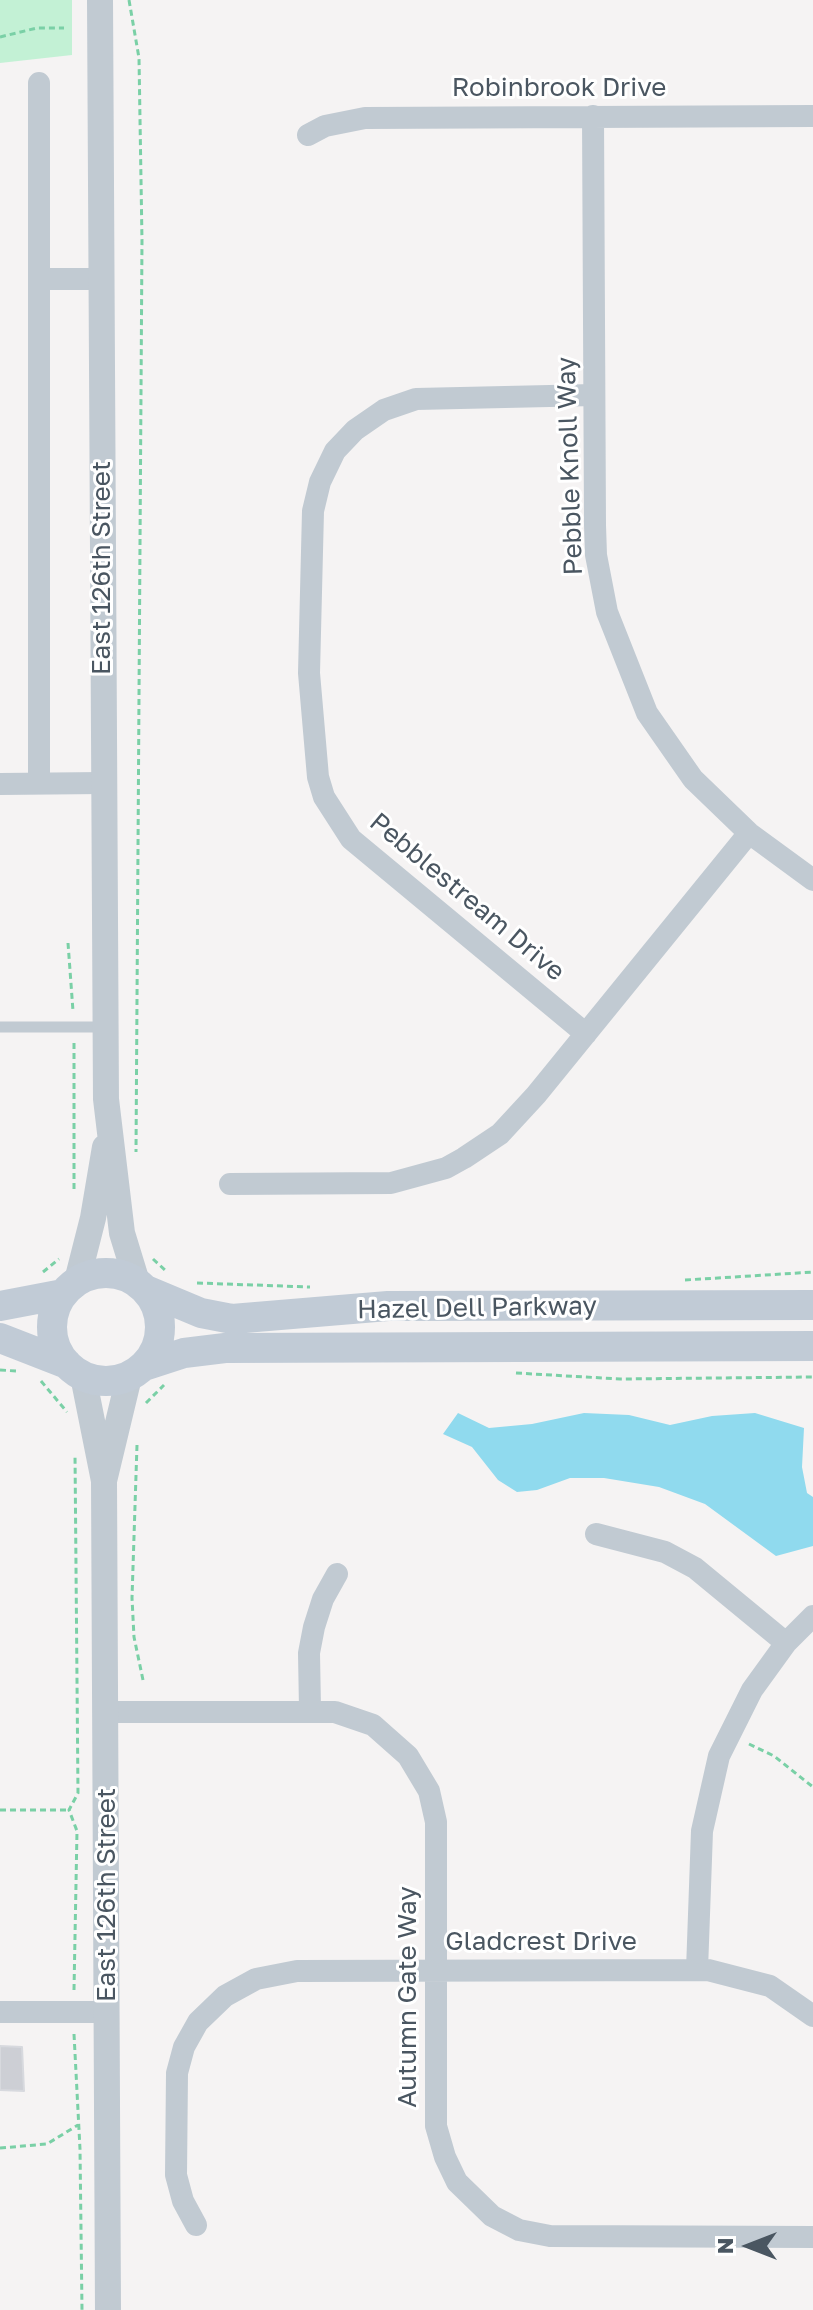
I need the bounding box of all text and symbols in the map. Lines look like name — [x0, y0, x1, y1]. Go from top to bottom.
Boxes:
street label: Robinbrook Drive — [452, 72, 666, 104]
street label: Pebble Knoll Way — [551, 356, 589, 576]
street label: East 126th Street — [86, 461, 118, 675]
street label: Pebblestream Drive — [363, 806, 571, 988]
street label: Hazel Dell Parkway — [357, 1290, 597, 1326]
street label: East 126th Street — [91, 1788, 123, 2002]
street label: Autumn Gate Way — [392, 1886, 424, 2108]
street label: Gladcrest Drive — [445, 1926, 637, 1958]
north arrow — [709, 2206, 789, 2286]
text: N — [711, 2238, 738, 2254]

